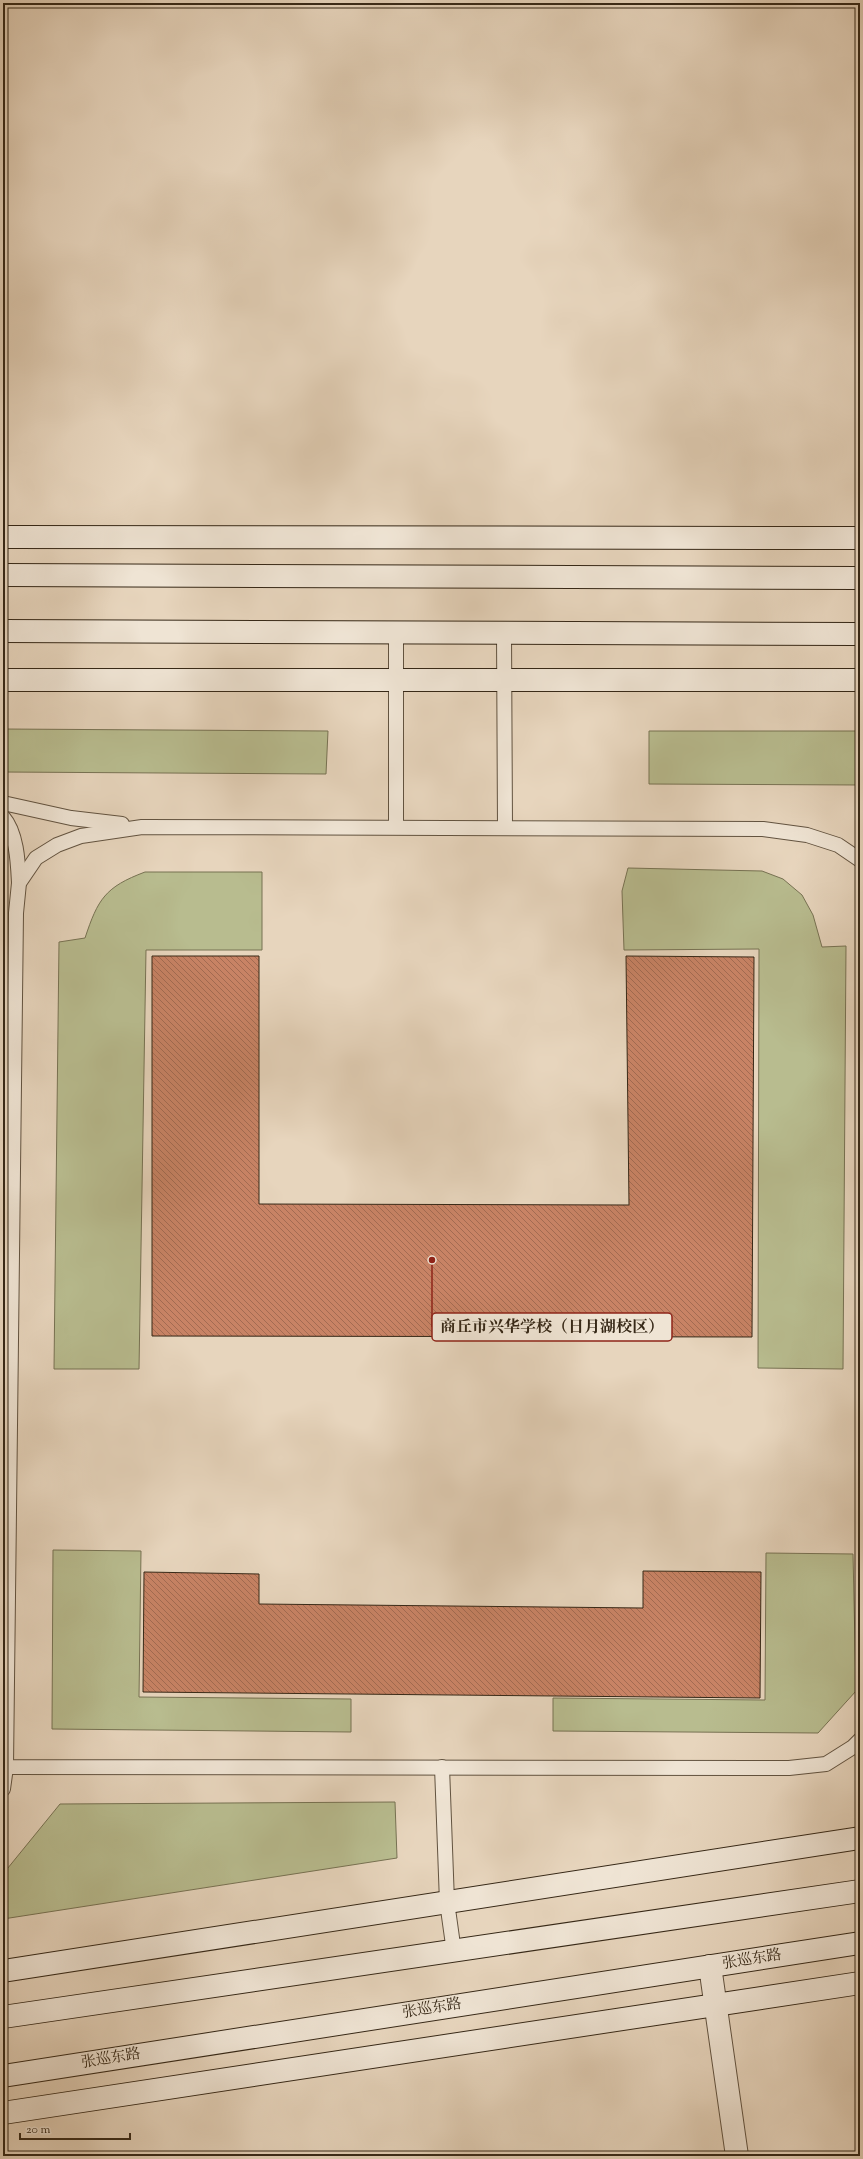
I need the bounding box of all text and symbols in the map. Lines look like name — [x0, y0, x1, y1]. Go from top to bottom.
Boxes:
callout: 商丘市兴华学校（日月湖校区） — [432, 1313, 672, 1341]
text: 商丘市兴华学校（日月湖校区） — [440, 1317, 664, 1340]
street label: 张巡东路 — [721, 1945, 783, 1975]
street label: 张巡东路 — [401, 1994, 463, 2024]
street label: 张巡东路 — [80, 2044, 142, 2074]
scale bar — [20, 2115, 130, 2141]
text: 20 m — [26, 2121, 51, 2139]

